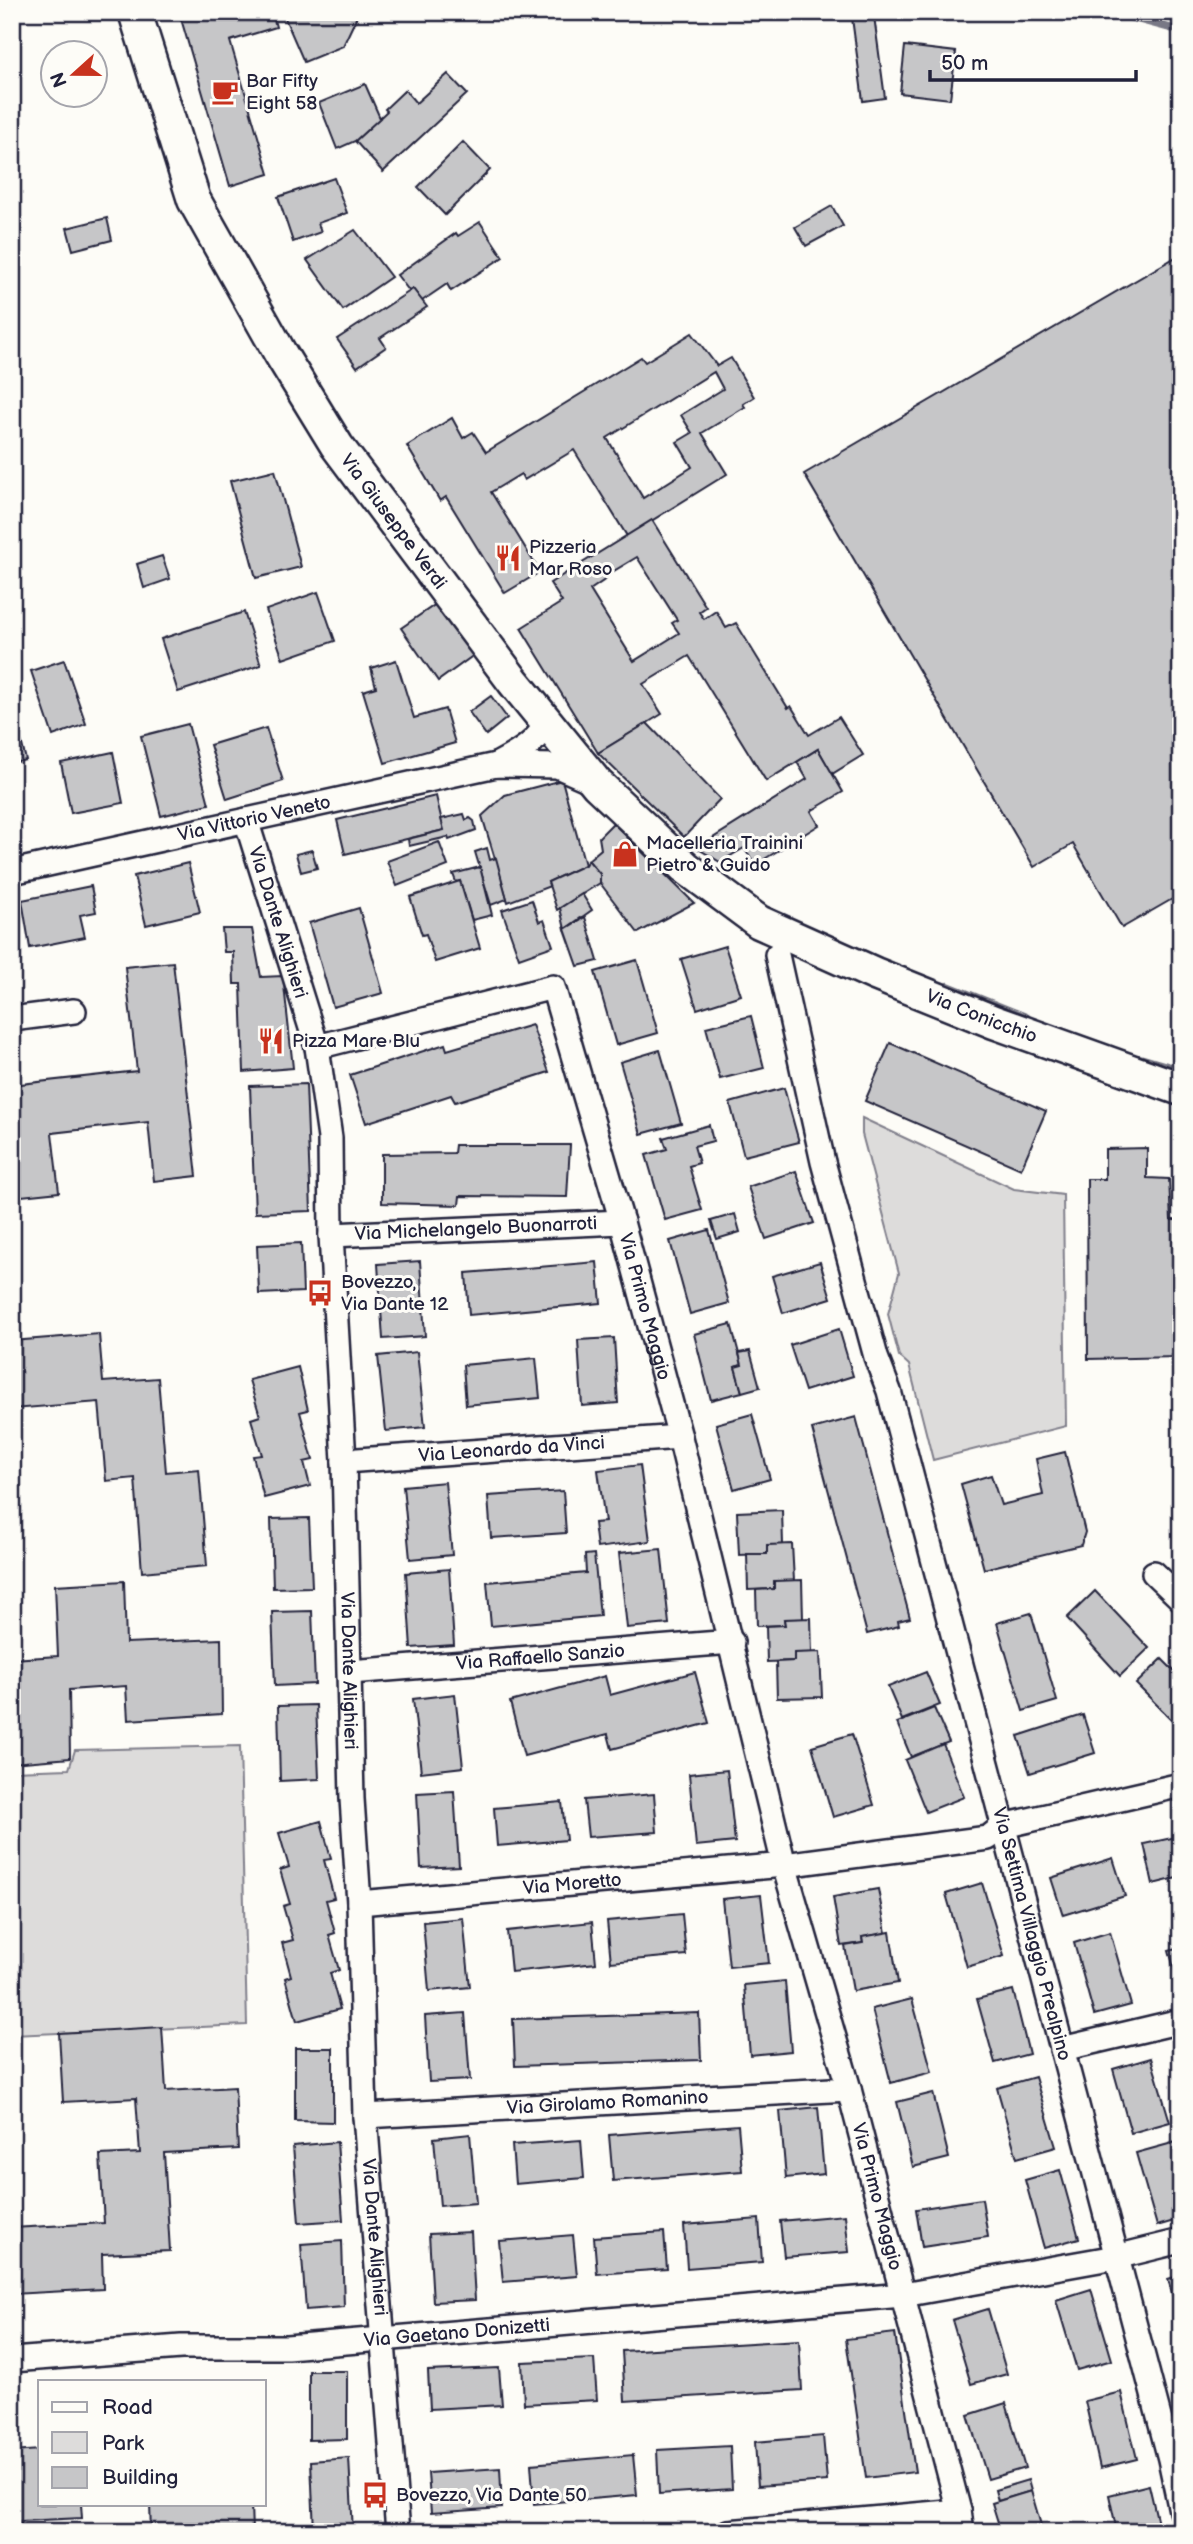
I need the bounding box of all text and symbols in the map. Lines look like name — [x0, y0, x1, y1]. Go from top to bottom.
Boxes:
north arrow — [38, 38, 108, 108]
scale bar — [930, 38, 1137, 82]
text: 50 m — [941, 51, 988, 76]
text: N — [46, 69, 73, 90]
place label: Bar Fifty Eight 58 — [246, 70, 318, 115]
cafe icon: Bar Fifty Eight 58 — [210, 77, 240, 107]
street label: Via Giuseppe Verdi — [335, 449, 452, 594]
place label: Pizzeria Mar Roso — [529, 536, 613, 581]
restaurant icon: Pizzeria Mar Roso — [493, 543, 523, 573]
street label: Via Vittorio Veneto — [176, 790, 333, 847]
place label: Macelleria Trainini Pietro & Guido — [646, 832, 803, 877]
shop icon: Macelleria Trainini Pietro & Guido — [610, 839, 640, 869]
street label: Via Dante Alighieri — [243, 843, 312, 1001]
street label: Via Conicchio — [922, 984, 1040, 1048]
restaurant icon: Pizza Mare Blu — [256, 1026, 286, 1056]
place label: Pizza Mare Blu — [292, 1030, 420, 1053]
street label: Via Michelangelo Buonarroti — [354, 1212, 598, 1245]
street label: Via Primo Maggio — [614, 1230, 676, 1383]
place label: Bovezzo, Via Dante 12 — [341, 1271, 449, 1316]
bus stop icon: Bovezzo, Via Dante 12 — [305, 1278, 335, 1308]
street label: Via Leonardo da Vinci — [417, 1431, 606, 1467]
street label: Via Dante Alighieri — [336, 1592, 362, 1750]
street label: Via Raffaello Sanzio — [455, 1639, 626, 1675]
street label: Via Settima Villaggio Prealpino — [988, 1805, 1076, 2063]
street label: Via Moretto — [522, 1868, 622, 1900]
street label: Via Girolamo Romanino — [506, 2085, 709, 2120]
street label: Via Primo Maggio — [847, 2120, 907, 2273]
street label: Via Dante Alighieri — [357, 2158, 392, 2317]
street label: Via Gaetano Donizetti — [363, 2313, 551, 2352]
legend — [38, 2380, 266, 2506]
text: Road — [102, 2395, 153, 2420]
text: Park — [102, 2431, 145, 2456]
text: Building — [102, 2465, 178, 2490]
bus stop icon: Bovezzo, Via Dante 50 — [360, 2480, 390, 2510]
place label: Bovezzo, Via Dante 50 — [396, 2484, 587, 2507]

